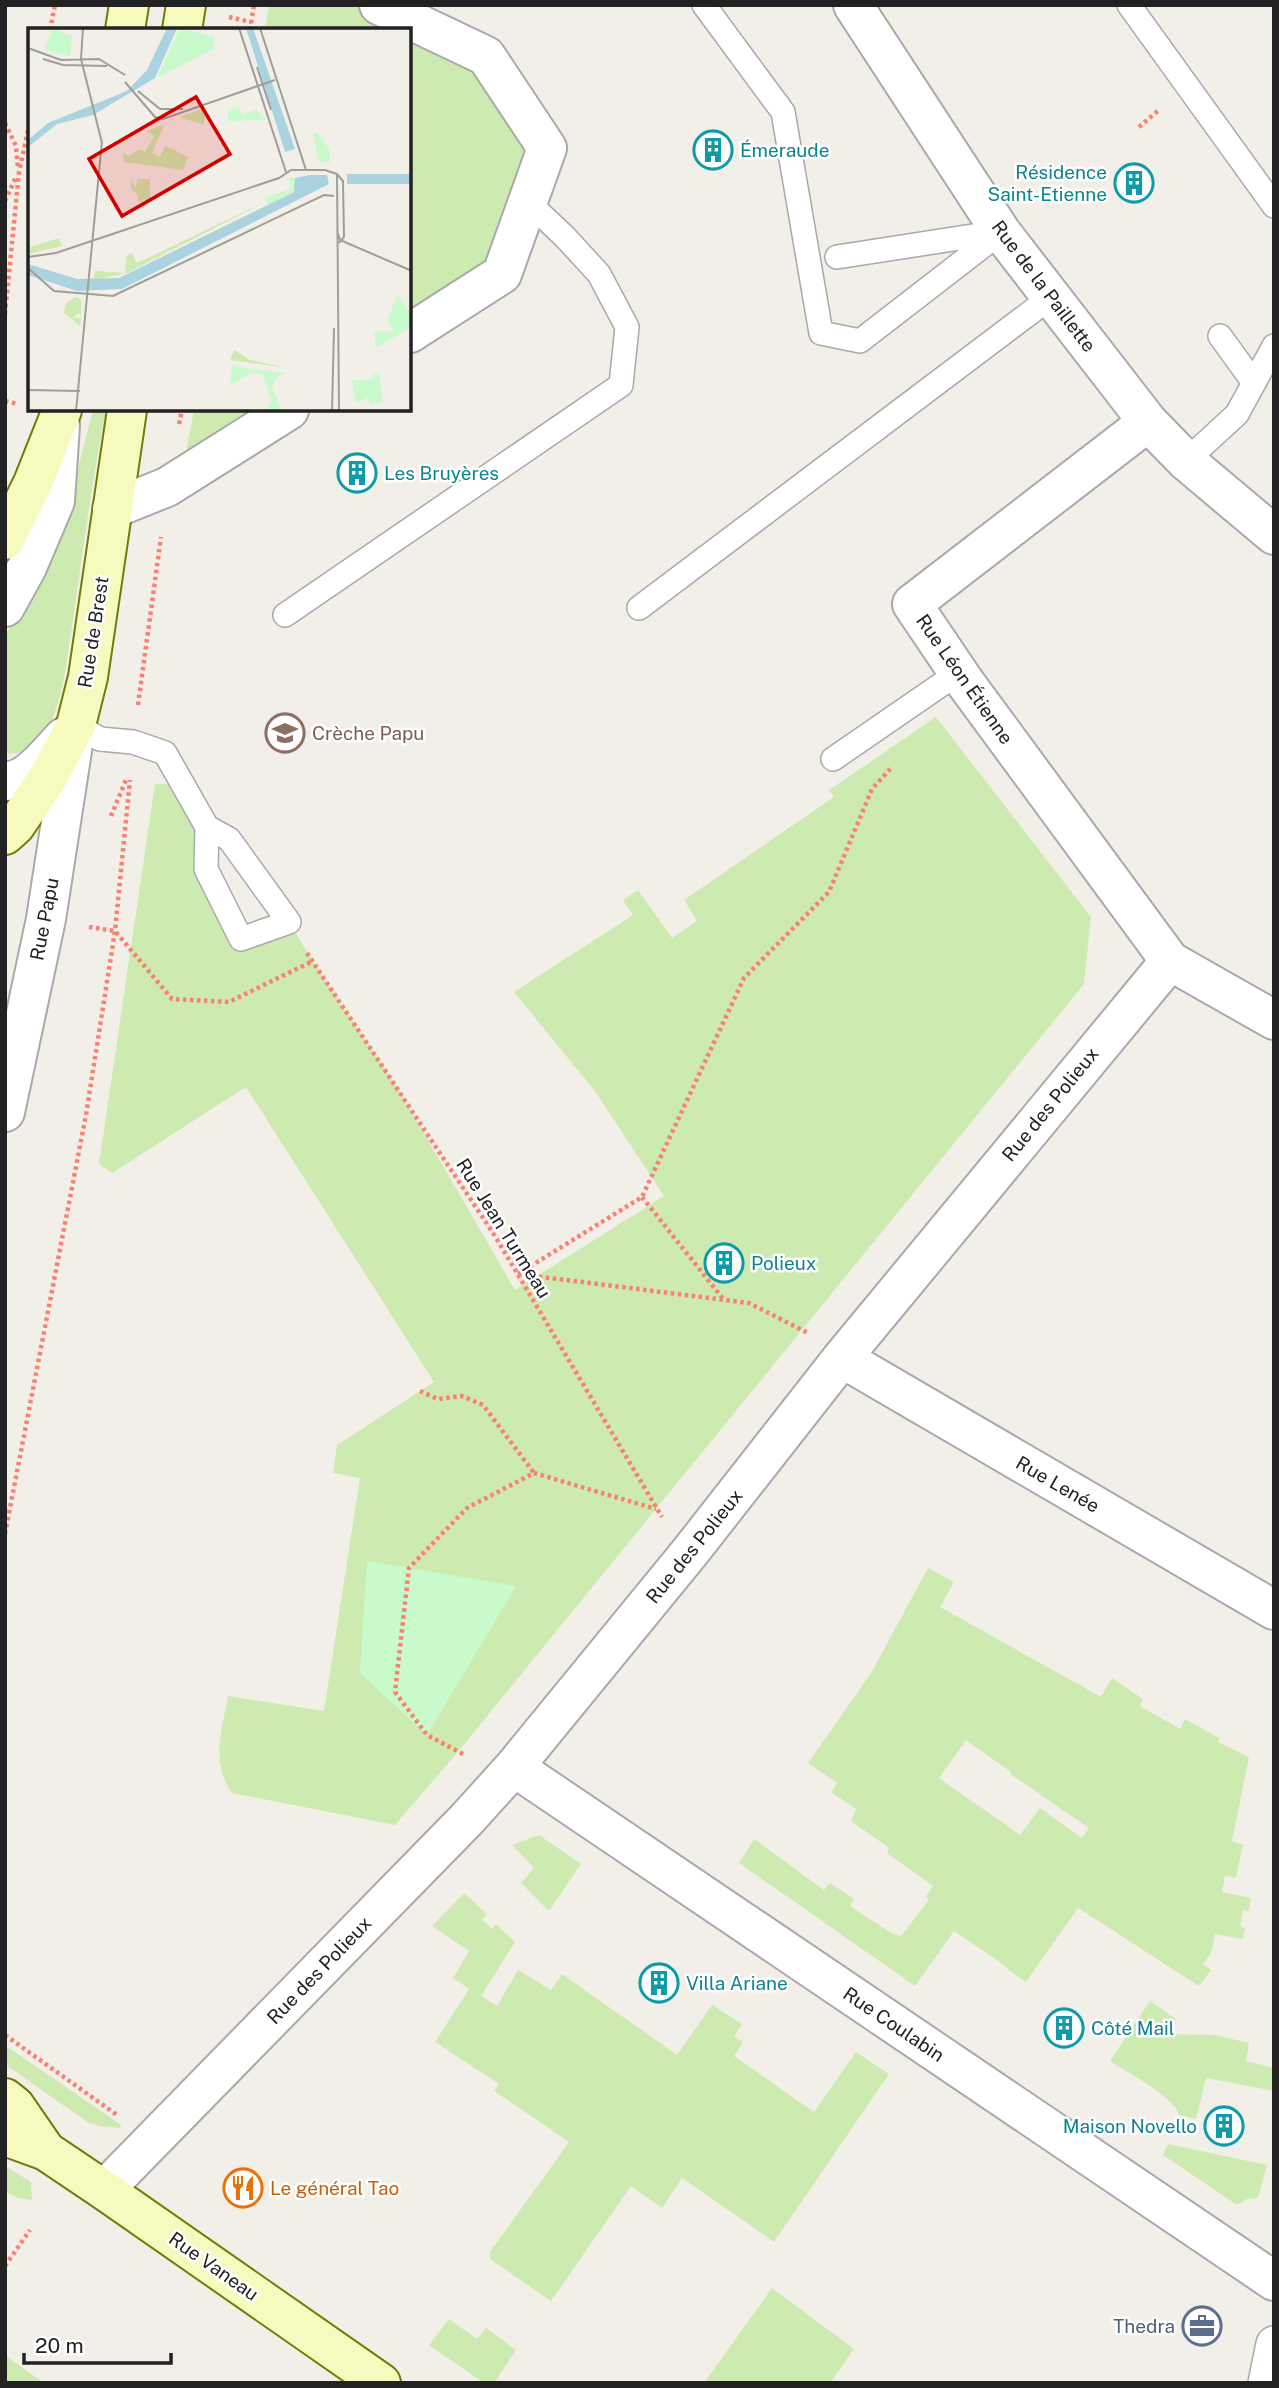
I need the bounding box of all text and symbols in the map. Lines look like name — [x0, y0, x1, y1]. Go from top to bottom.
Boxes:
inset map — [28, 28, 411, 411]
building icon: Émeraude — [692, 129, 734, 171]
place label: Émeraude — [740, 139, 829, 161]
place label: Résidence Saint-Etienne — [988, 161, 1107, 205]
building icon: Résidence Saint-Etienne — [1113, 162, 1155, 204]
street label: Rue de la Paillette — [987, 216, 1101, 356]
building icon: Les Bruyères — [336, 452, 378, 494]
place label: Les Bruyères — [384, 462, 499, 484]
street label: Rue de Brest — [73, 575, 113, 689]
street label: Rue Léon Étienne — [912, 610, 1018, 748]
school or university icon: Crèche Papu — [264, 712, 306, 754]
place label: Crèche Papu — [312, 722, 424, 744]
street label: Rue Papu — [25, 876, 63, 962]
street label: Rue des Polieux — [997, 1042, 1103, 1166]
street label: Rue Jean Turmeau — [452, 1154, 556, 1302]
building icon: Polieux — [703, 1242, 745, 1284]
place label: Polieux — [751, 1252, 817, 1274]
street label: Rue Lenée — [1012, 1451, 1104, 1517]
street label: Rue des Polieux — [641, 1484, 747, 1608]
street label: Rue des Polieux — [262, 1912, 376, 2028]
building icon: Villa Ariane — [638, 1962, 680, 2004]
place label: Villa Ariane — [686, 1972, 788, 1994]
street label: Rue Coulabin — [839, 1982, 949, 2066]
building icon: Côté Mail — [1043, 2007, 1085, 2049]
place label: Côté Mail — [1091, 2017, 1175, 2039]
building icon: Maison Novello — [1203, 2105, 1245, 2147]
place label: Maison Novello — [1063, 2115, 1197, 2137]
restaurant icon: Le général Tao — [222, 2167, 264, 2209]
place label: Le général Tao — [270, 2177, 399, 2199]
street label: Rue Vaneau — [165, 2227, 263, 2305]
office icon: Thedra — [1181, 2305, 1223, 2347]
place label: Thedra — [1113, 2315, 1175, 2337]
scale bar — [24, 2322, 172, 2366]
text: 20 m — [35, 2333, 84, 2358]

